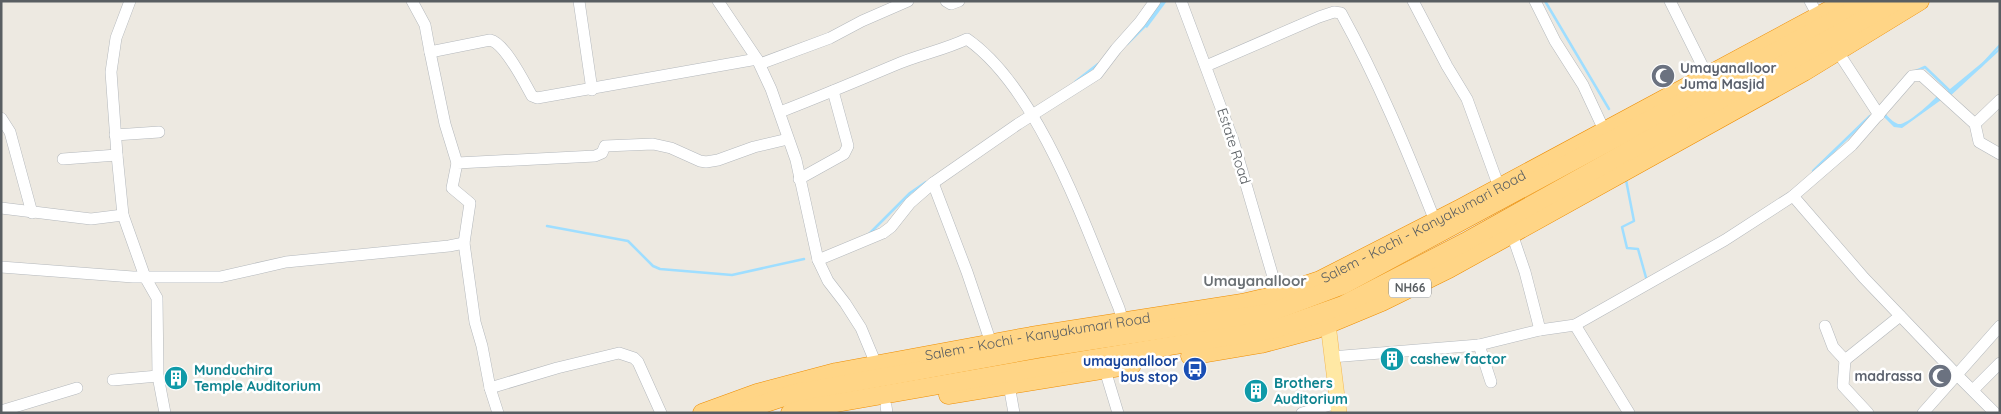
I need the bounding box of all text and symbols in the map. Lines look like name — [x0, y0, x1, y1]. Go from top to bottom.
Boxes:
place label: Umayanalloor Juma Masjid — [1680, 59, 1777, 93]
mosque icon: Umayanalloor Juma Masjid — [1650, 63, 1676, 89]
street label: Estate Road — [1213, 106, 1255, 186]
street label: Salem - Kochi - Kanyakumari Road — [1318, 166, 1529, 287]
district label: Umayanalloor — [1203, 271, 1307, 290]
road number: NH66 — [1389, 278, 1431, 298]
street label: Salem - Kochi - Kanyakumari Road — [923, 308, 1152, 364]
building icon: cashew factor — [1379, 346, 1405, 372]
place label: cashew factor — [1410, 350, 1507, 368]
place label: umayanalloor bus stop — [1083, 352, 1178, 386]
bus stop icon: umayanalloor bus stop — [1182, 356, 1208, 382]
place label: Munduchira Temple Auditorium — [194, 361, 321, 395]
mosque icon: madrassa — [1927, 363, 1953, 389]
building icon: Munduchira Temple Auditorium — [163, 365, 189, 391]
place label: madrassa — [1854, 367, 1922, 385]
place label: Brothers Auditorium — [1274, 374, 1348, 408]
building icon: Brothers Auditorium — [1243, 378, 1269, 404]

